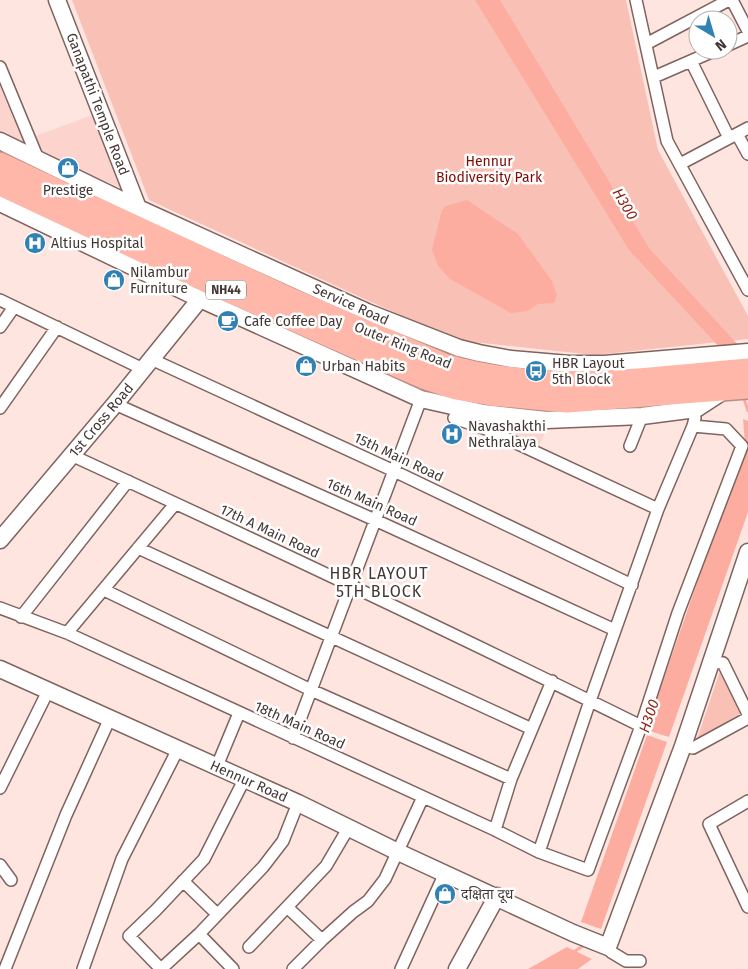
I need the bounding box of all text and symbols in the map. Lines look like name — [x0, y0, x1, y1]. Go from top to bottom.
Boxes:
north arrow — [688, 10, 738, 60]
street label: Ganapathi Temple Road — [63, 31, 133, 178]
text: N — [712, 35, 730, 54]
park label: Hennur Biodiversity Park — [436, 153, 543, 186]
shop icon: Prestige — [56, 156, 80, 180]
place label: Prestige — [43, 182, 93, 199]
water label: H300 — [609, 185, 641, 223]
hospital icon: Altius Hospital — [23, 231, 47, 255]
place label: Altius Hospital — [51, 235, 144, 252]
place label: Nilambur Furniture — [130, 264, 190, 297]
shop icon: Nilambur Furniture — [102, 268, 126, 292]
road number: NH44 — [206, 280, 246, 300]
street label: Service Road — [310, 280, 392, 329]
cafe icon: Cafe Coffee Day — [216, 309, 240, 333]
place label: Cafe Coffee Day — [244, 313, 342, 330]
street label: Outer Ring Road — [352, 318, 454, 373]
shop icon: Urban Habits — [294, 354, 318, 378]
place label: HBR Layout 5th Block — [552, 355, 626, 388]
place label: Urban Habits — [322, 358, 406, 375]
bus stop icon: HBR Layout 5th Block — [524, 359, 548, 383]
street label: 1st Cross Road — [66, 380, 137, 461]
place label: Navashakthi Nethralaya — [468, 418, 546, 451]
hospital icon: Navashakthi Nethralaya — [440, 422, 464, 446]
street label: 15th Main Road — [351, 429, 446, 486]
street label: 16th Main Road — [324, 475, 420, 530]
street label: 17th A Main Road — [217, 501, 322, 562]
district label: HBR LAYOUT 5TH BLOCK — [329, 564, 429, 601]
water label: H300 — [635, 697, 663, 735]
street label: 18th Main Road — [252, 698, 348, 753]
street label: Hennur Road — [207, 757, 290, 806]
shop icon: दक्षिता दूध — [433, 882, 457, 906]
place label: दक्षिता दूध — [461, 886, 514, 904]

